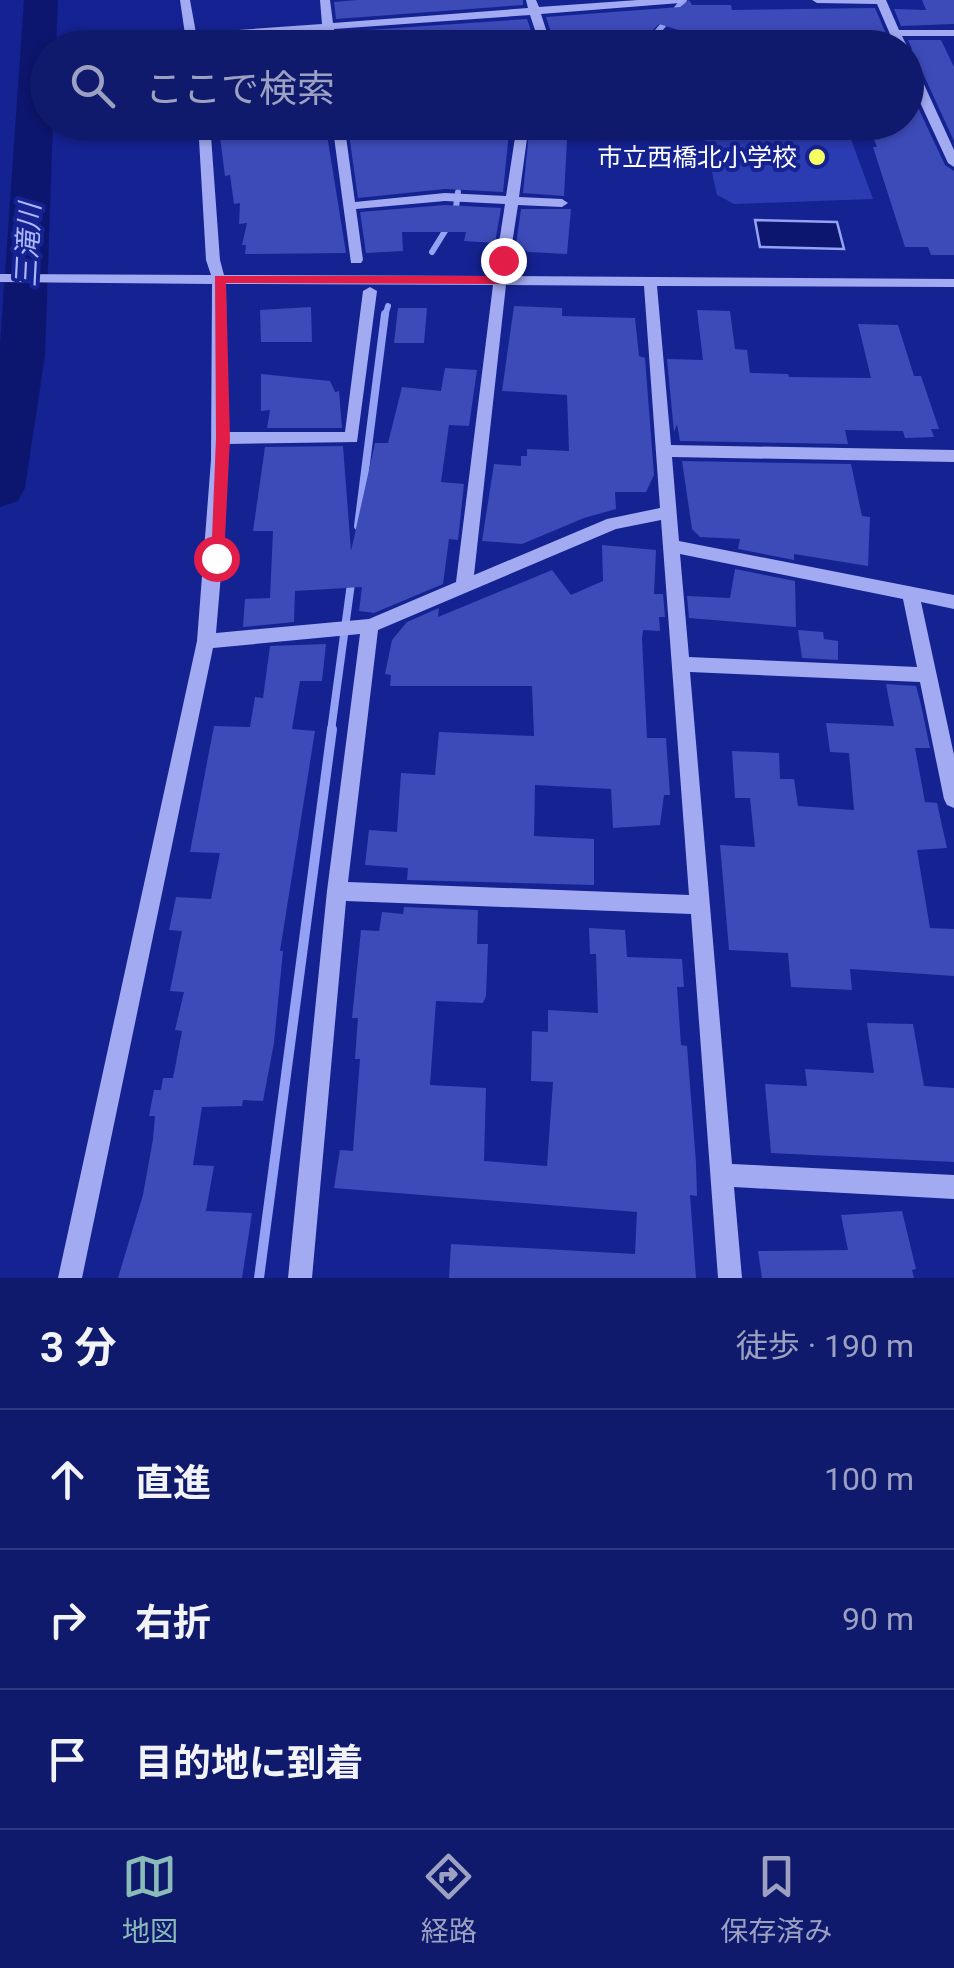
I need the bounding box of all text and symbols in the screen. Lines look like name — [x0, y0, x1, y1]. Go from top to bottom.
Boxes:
search box — [30, 30, 924, 140]
icon: search — [65, 58, 120, 113]
text: ここで検索 — [145, 67, 335, 111]
place label: 市立西橋北小学校 — [597, 143, 797, 172]
marker: 市立西橋北小学校 — [806, 146, 828, 168]
water label: 三滝川 — [9, 199, 47, 288]
route end — [481, 238, 527, 284]
route start — [194, 536, 240, 582]
text: 3 分 — [40, 1323, 117, 1372]
text: 徒歩 · 190 m — [736, 1327, 914, 1365]
icon: ahead — [40, 1452, 95, 1507]
text: 100 m — [824, 1460, 914, 1498]
text: 直進 — [135, 1461, 211, 1505]
icon: right — [40, 1592, 95, 1647]
text: 90 m — [842, 1600, 914, 1638]
text: 右折 — [135, 1601, 211, 1645]
icon: arrive — [40, 1732, 95, 1787]
text: 目的地に到着 — [135, 1741, 363, 1785]
tab: 地図 — [122, 1849, 178, 1949]
tab: 経路 — [421, 1849, 477, 1949]
tab: 保存済み — [720, 1849, 832, 1949]

